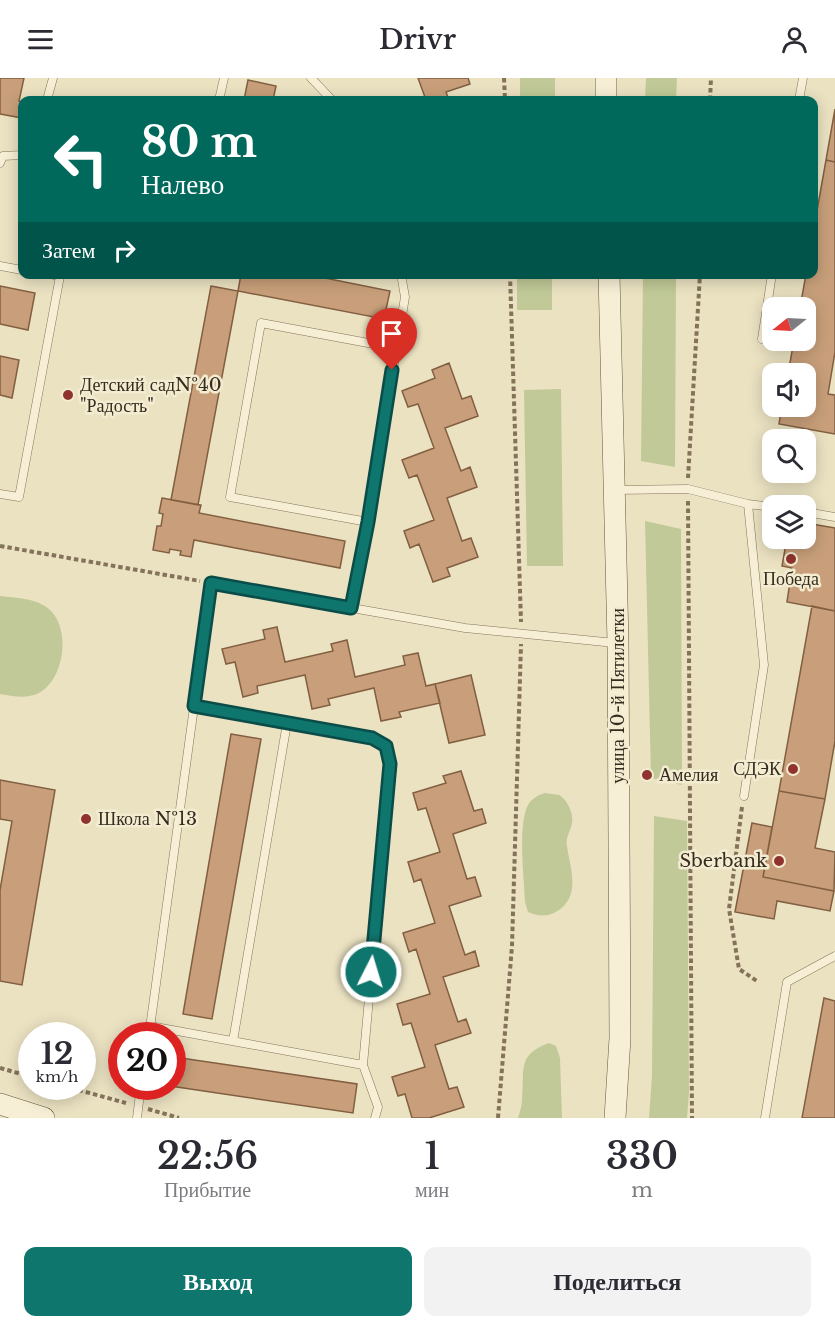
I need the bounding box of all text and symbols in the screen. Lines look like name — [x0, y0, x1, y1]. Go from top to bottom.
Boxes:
icon: menu — [24, 23, 57, 56]
text: Drivr — [379, 23, 456, 56]
icon: person — [778, 23, 811, 56]
text: 80 m — [141, 116, 257, 168]
icon: left — [42, 120, 120, 198]
text: Налево — [141, 168, 224, 201]
icon: right — [108, 234, 141, 267]
text: Затем — [42, 237, 96, 264]
north arrow — [762, 297, 816, 351]
map controls — [762, 297, 816, 549]
pin — [366, 308, 417, 370]
icon: arrive — [375, 317, 408, 350]
button: sound — [762, 363, 816, 417]
place label: Детский сад№40 "Радость" — [80, 374, 222, 417]
marker: Детский сад№40 "Радость" — [61, 388, 75, 402]
button: search — [762, 429, 816, 483]
button: layers — [762, 495, 816, 549]
marker: Победа — [784, 552, 798, 566]
place label: Победа — [763, 568, 819, 590]
street label: улица 10-й Пятилетки — [607, 608, 629, 784]
place label: СДЭК — [733, 758, 782, 780]
marker: СДЭК — [786, 762, 800, 776]
place label: Амелия — [659, 764, 718, 786]
marker: Амелия — [640, 768, 654, 782]
place label: Школа №13 — [98, 808, 197, 830]
marker: Школа №13 — [79, 812, 93, 826]
place label: Sberbank — [679, 850, 767, 872]
marker: Sberbank — [772, 854, 786, 868]
position arrow — [339, 940, 403, 1004]
speed limit sign: 20 — [108, 1022, 186, 1100]
text: 12 — [41, 1035, 73, 1072]
text: km/h — [36, 1067, 78, 1086]
text: 22:56 — [157, 1134, 258, 1179]
text: 1 — [424, 1134, 440, 1179]
text: 330 — [606, 1134, 678, 1179]
text: Прибытие — [164, 1178, 251, 1202]
text: мин — [415, 1178, 449, 1202]
text: m — [631, 1178, 653, 1202]
button: Выход — [24, 1247, 412, 1316]
button: Поделиться — [424, 1247, 811, 1316]

